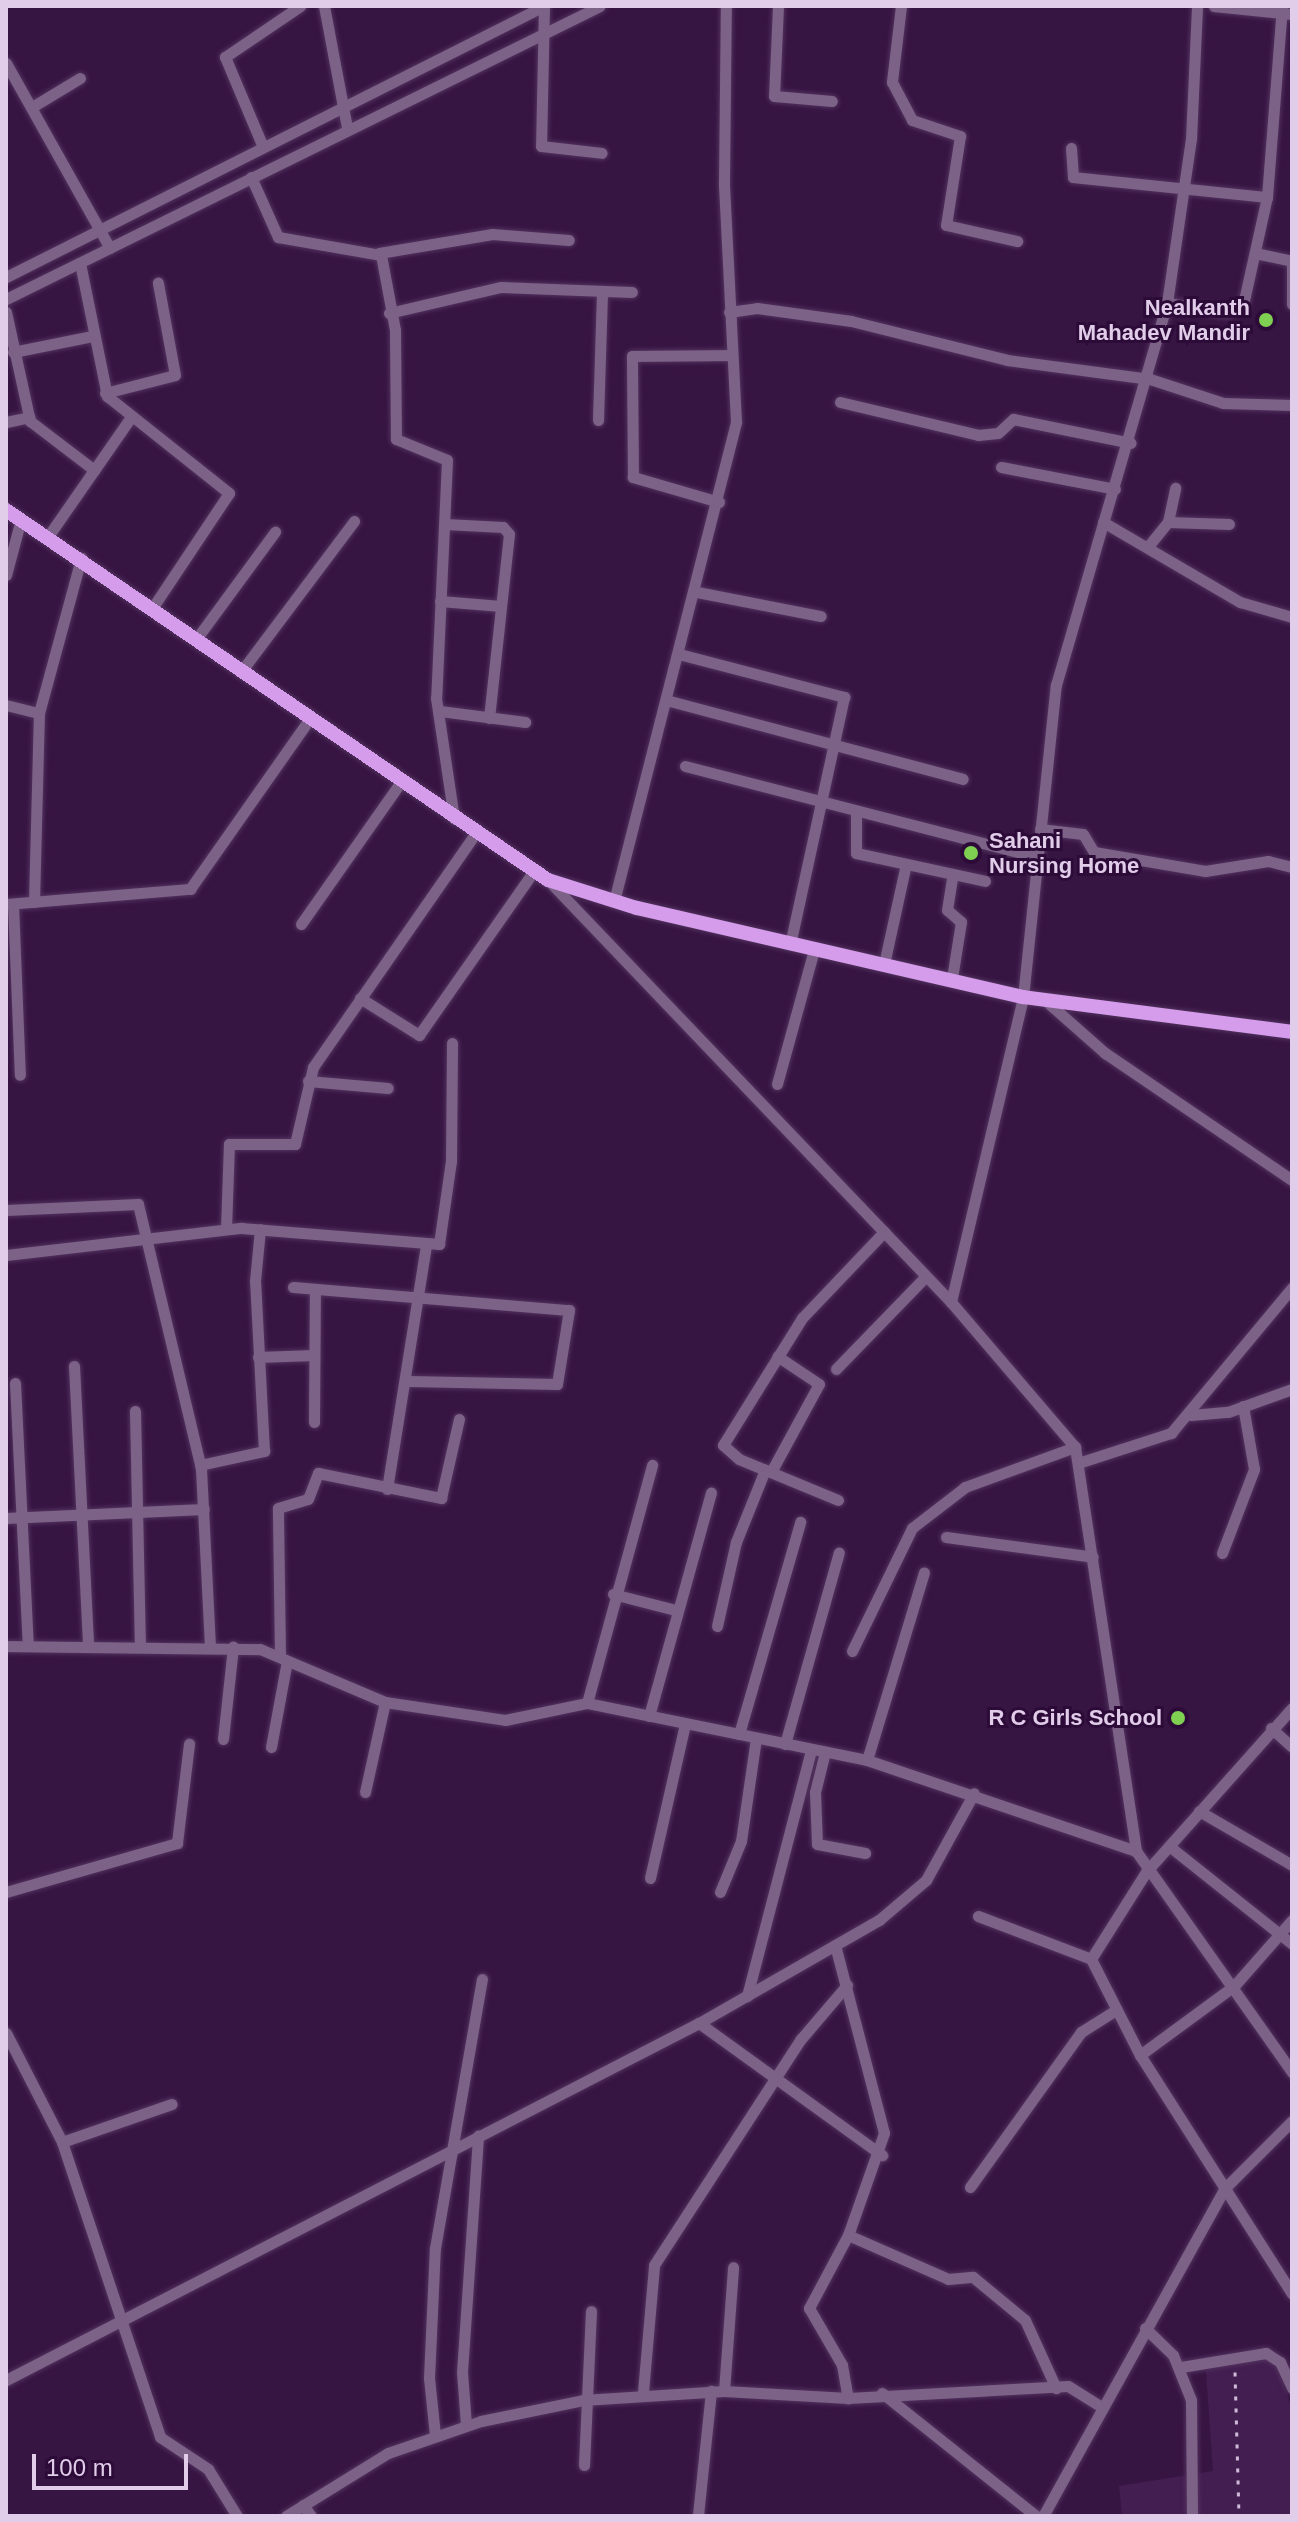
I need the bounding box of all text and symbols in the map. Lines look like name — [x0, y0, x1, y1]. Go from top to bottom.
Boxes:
place label: Nealkanth Mahadev Mandir — [1078, 294, 1250, 346]
marker: Nealkanth Mahadev Mandir — [1257, 311, 1275, 329]
place label: Sahani Nursing Home — [989, 827, 1139, 878]
marker: Sahani Nursing Home — [960, 842, 982, 864]
place label: R C Girls School — [988, 1705, 1162, 1731]
marker: R C Girls School — [1169, 1709, 1187, 1727]
scale bar — [36, 2438, 192, 2488]
text: 100 m — [46, 2454, 113, 2481]

